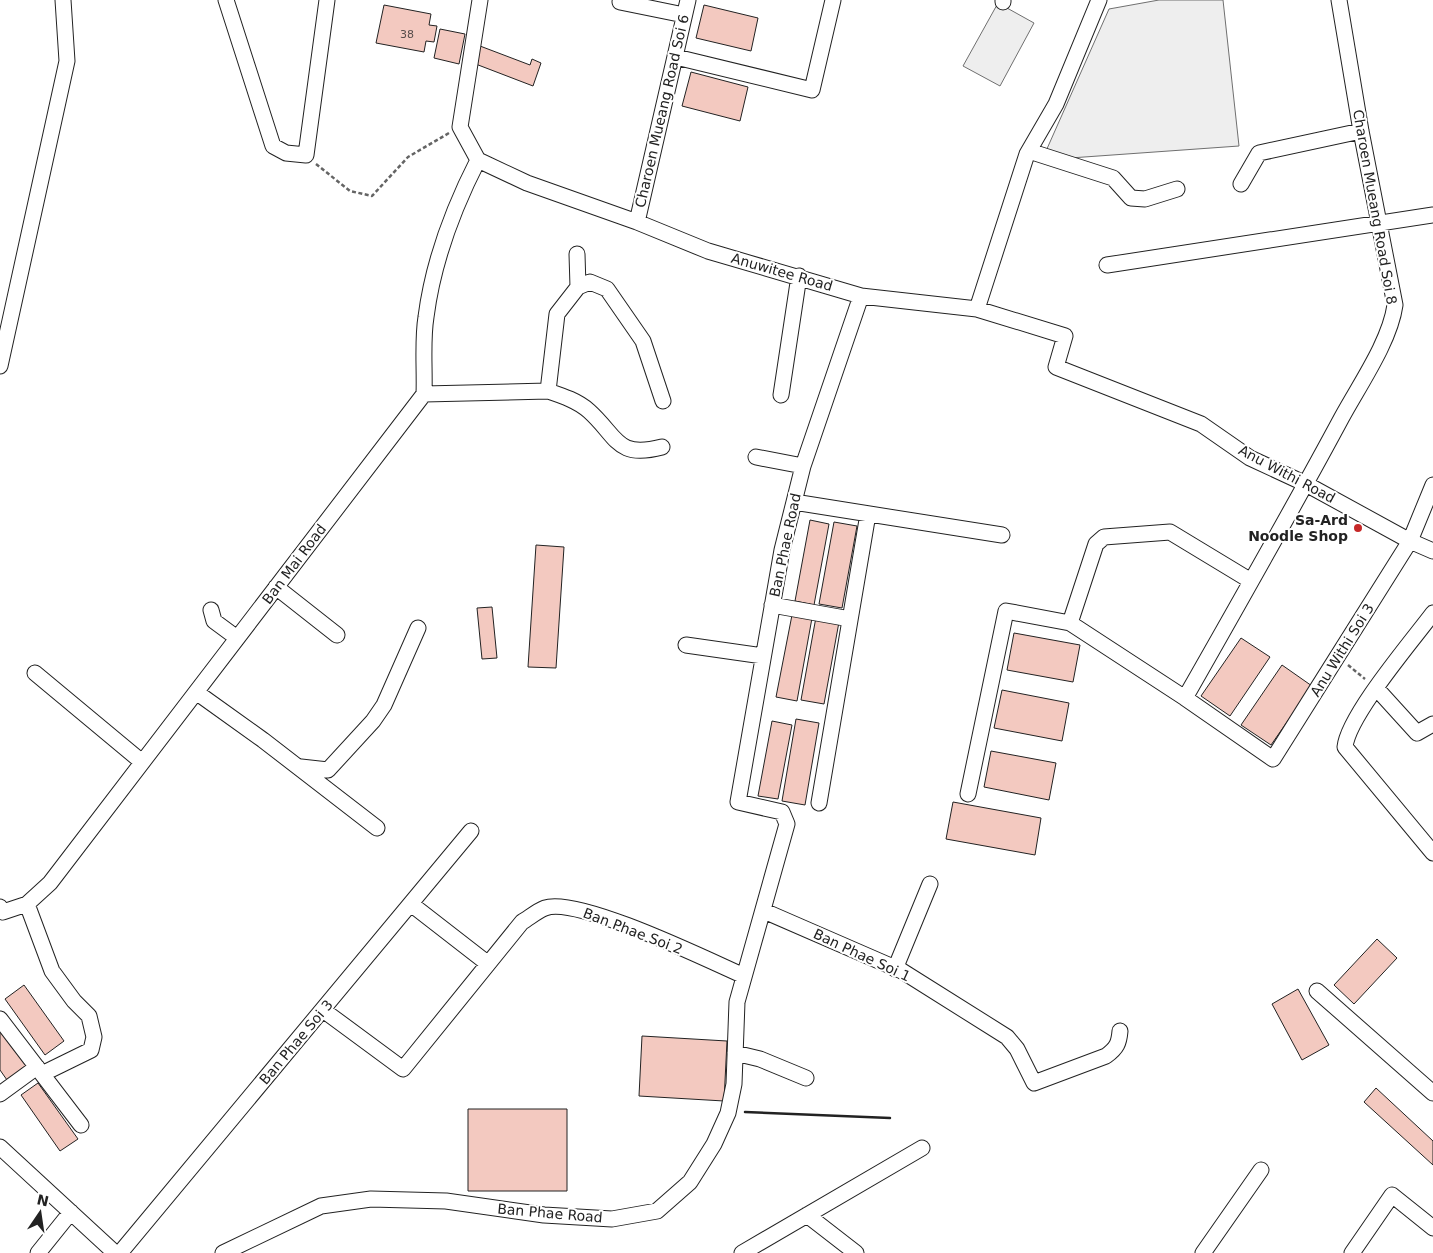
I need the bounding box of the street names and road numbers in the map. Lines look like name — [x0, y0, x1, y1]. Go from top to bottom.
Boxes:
street label: Charoen Mueang Road Soi 6 — [632, 13, 692, 209]
street label: Charoen Mueang Road Soi 8 — [1350, 108, 1400, 306]
street label: Anuwitee Road — [729, 250, 835, 294]
street label: Anu Withi Road — [1236, 442, 1338, 506]
street label: Ban Phae Road — [766, 492, 804, 598]
street label: Ban Mai Road — [259, 521, 329, 607]
street label: Anu Withi Soi 3 — [1307, 601, 1377, 699]
street label: Ban Phae Soi 2 — [581, 905, 685, 957]
street label: Ban Phae Soi 1 — [811, 926, 913, 984]
street label: Ban Phae Soi 3 — [256, 997, 336, 1087]
street label: Ban Phae Road — [497, 1200, 603, 1226]

